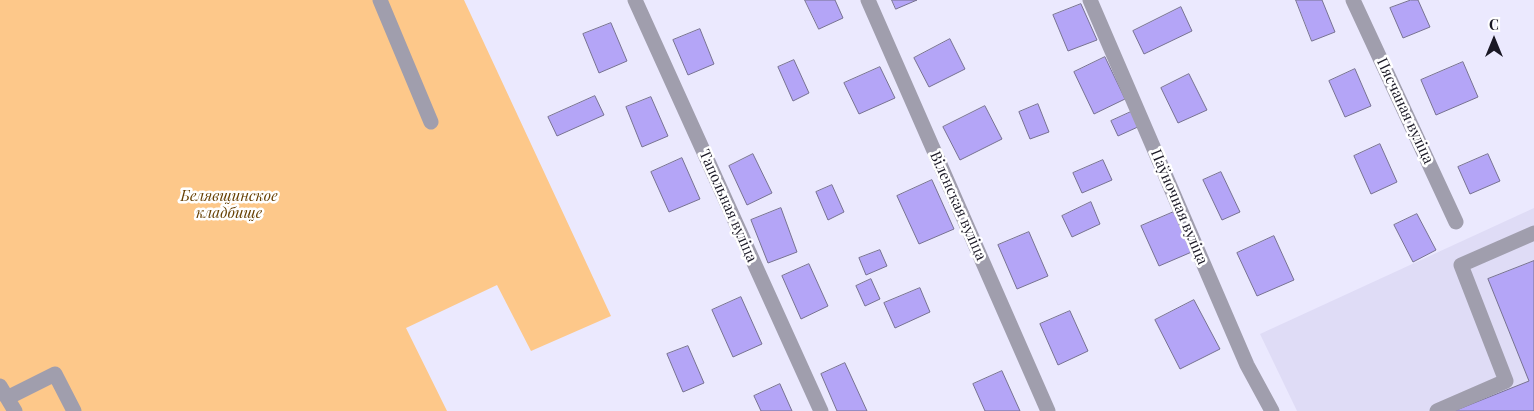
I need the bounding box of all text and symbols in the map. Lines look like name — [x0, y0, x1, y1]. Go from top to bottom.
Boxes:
north arrow — [1469, 15, 1519, 65]
text: С — [1489, 15, 1499, 34]
street label: Пясчаная вуліца — [1373, 55, 1437, 167]
street label: Тапольная вуліца — [695, 147, 761, 265]
street label: Паўночная вуліца — [1147, 147, 1211, 267]
street label: Віленская вуліца — [926, 149, 990, 263]
park label: Белявщинское кладбище — [180, 187, 278, 222]

